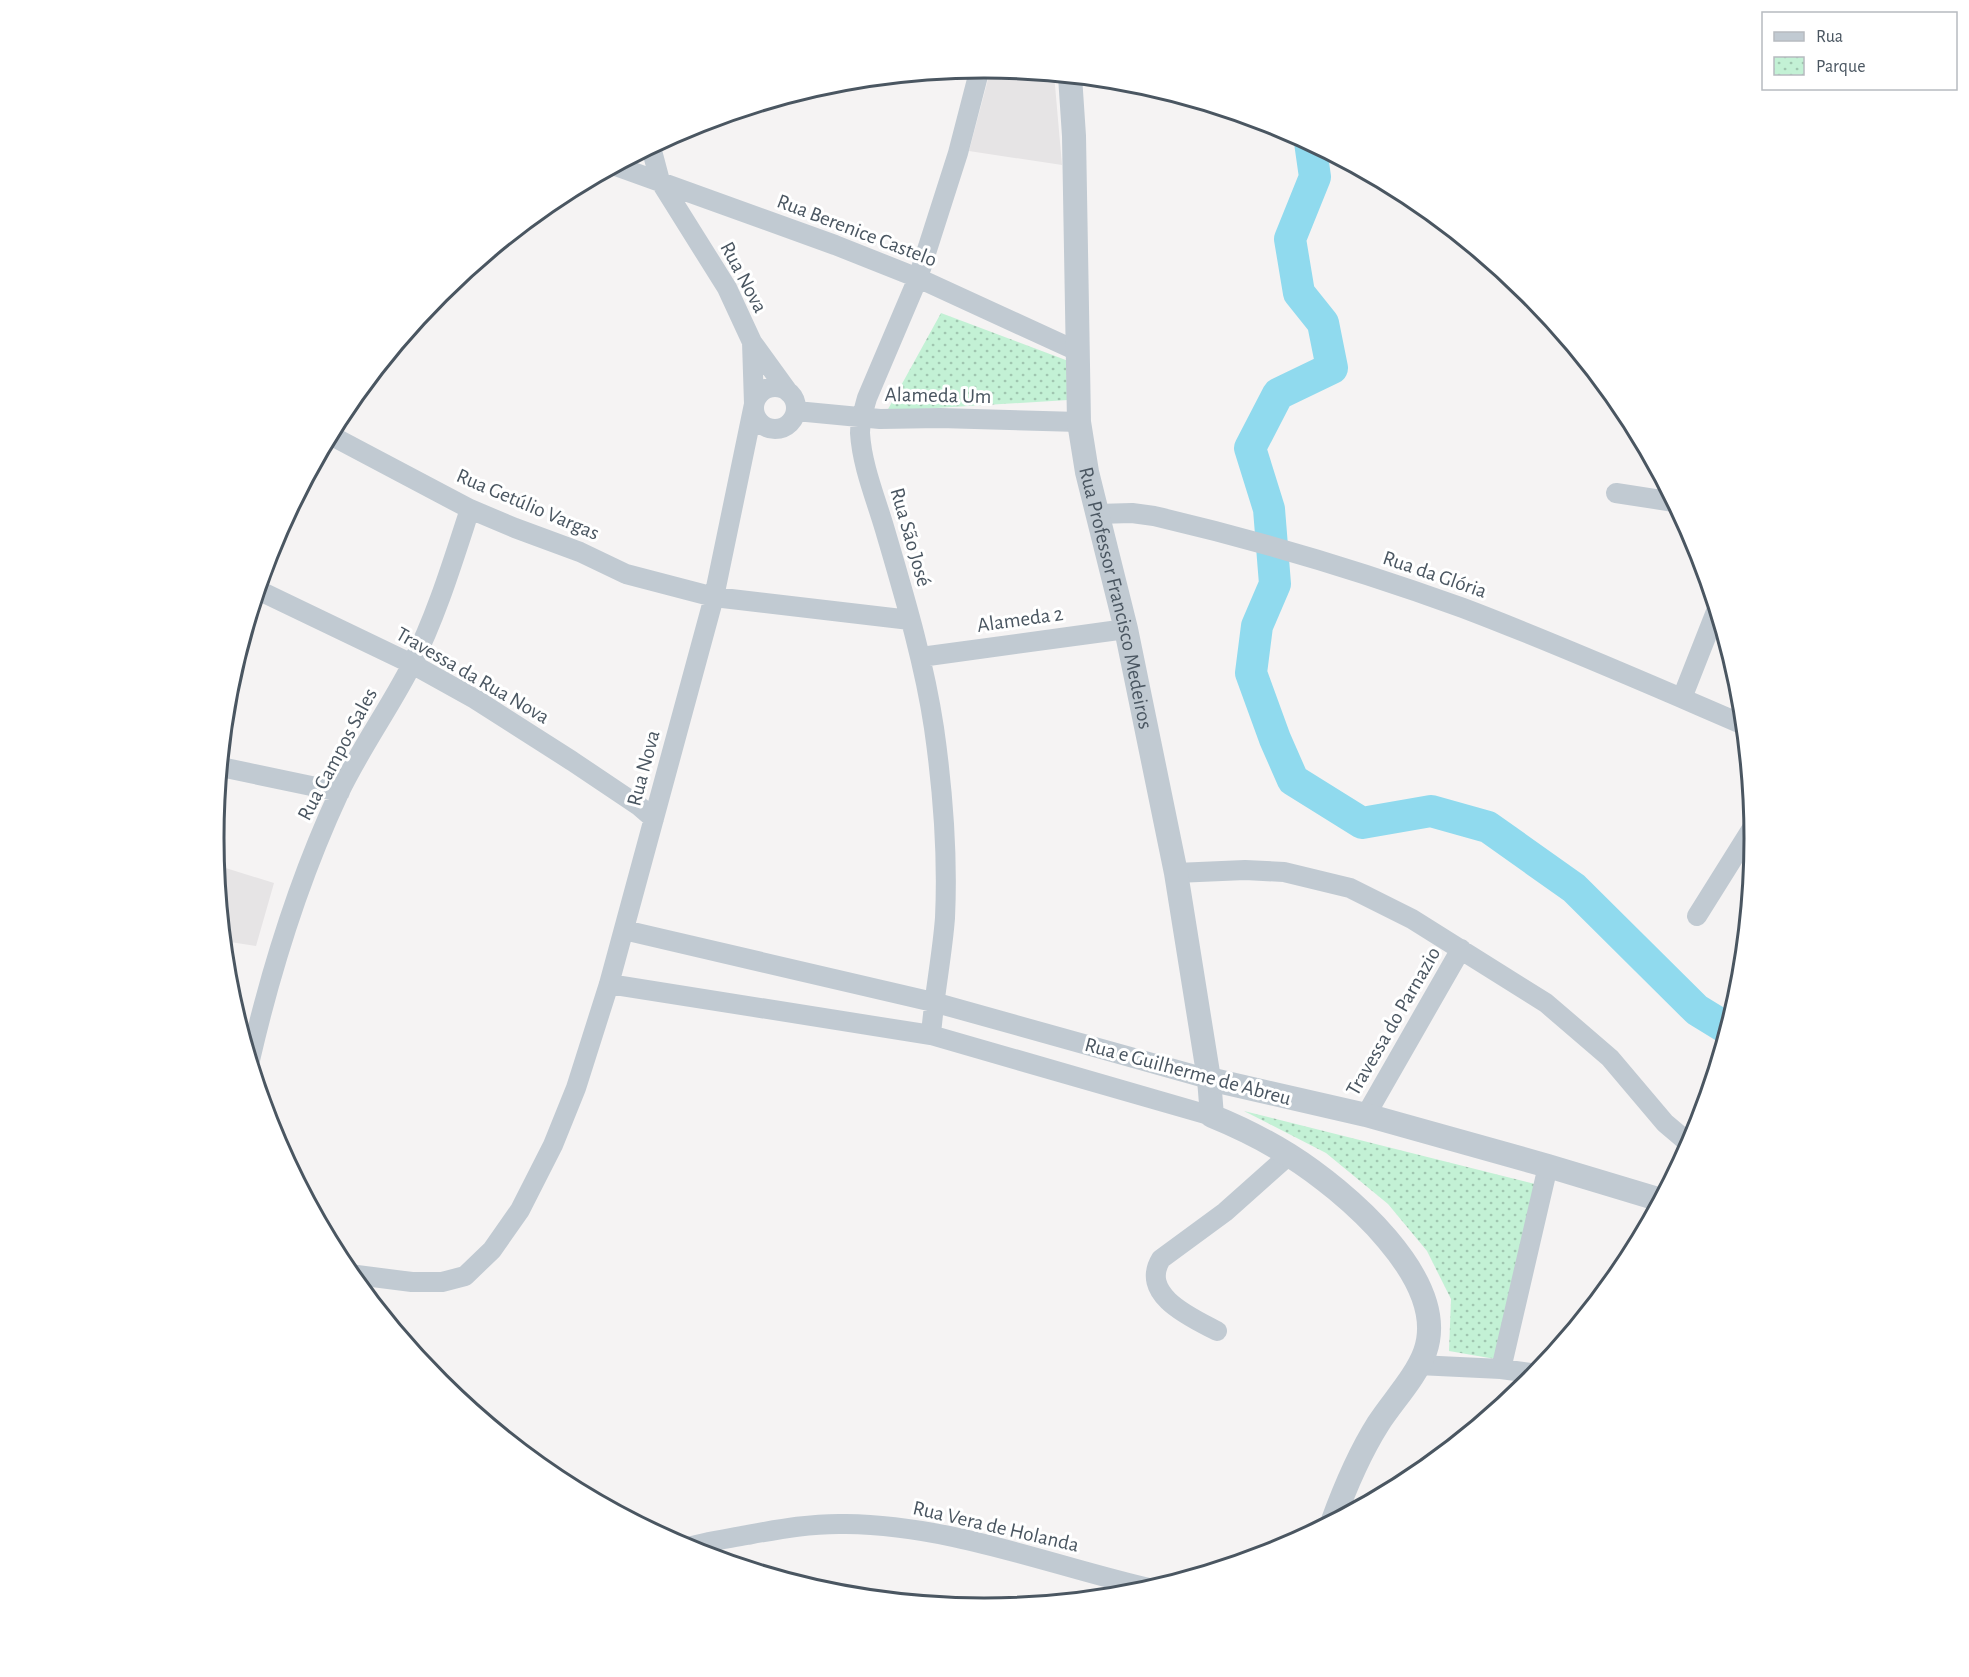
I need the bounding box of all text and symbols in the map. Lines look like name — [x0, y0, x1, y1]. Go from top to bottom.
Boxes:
legend — [1762, 12, 1957, 90]
text: Rua — [1816, 28, 1843, 46]
text: Parque — [1816, 58, 1865, 76]
street label: Rua Berenice Castelo — [774, 190, 940, 271]
street label: Rua Nova — [716, 238, 771, 317]
street label: Alameda Um — [884, 384, 992, 407]
street label: Rua Getúlio Vargas — [453, 465, 602, 544]
street label: Rua Professor Francisco Medeiros — [1075, 465, 1156, 731]
street label: Rua São José — [886, 485, 935, 589]
street label: Rua da Glória — [1380, 547, 1490, 602]
street label: Alameda 2 — [976, 603, 1065, 636]
street label: Travessa da Rua Nova — [392, 623, 553, 728]
street label: Rua Campos Sales — [294, 685, 381, 824]
street label: Rua Nova — [623, 728, 664, 808]
street label: Travessa do Parnazio — [1342, 943, 1444, 1099]
street label: Rua e Guilherme de Abreu — [1082, 1034, 1294, 1109]
street label: Rua Vera de Holanda — [911, 1497, 1081, 1556]

